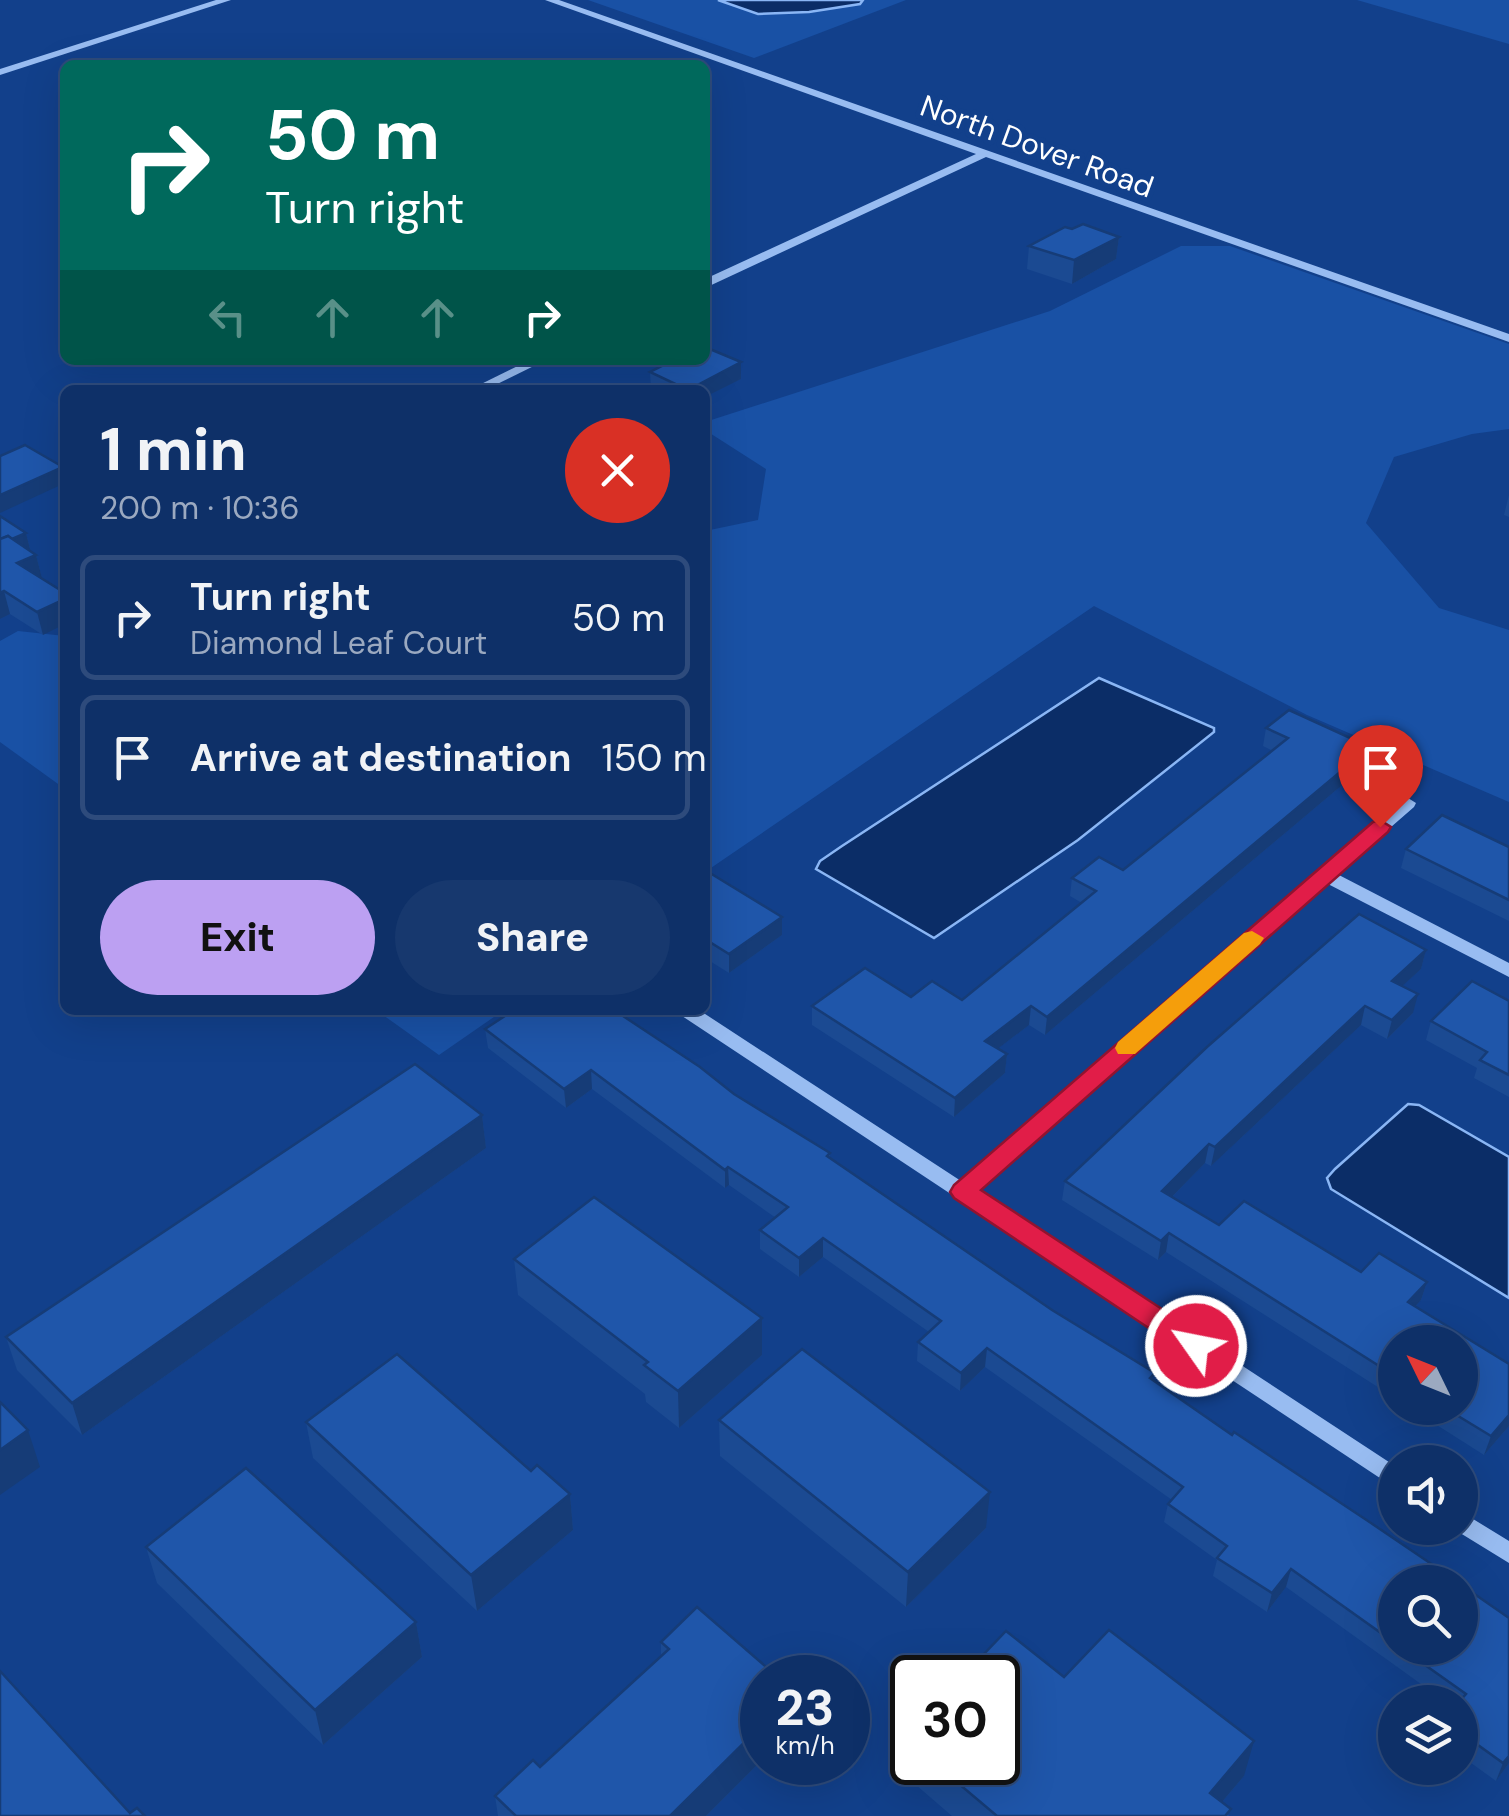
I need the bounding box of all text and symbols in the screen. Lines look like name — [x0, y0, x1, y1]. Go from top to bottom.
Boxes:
street label: North Dover Road — [915, 86, 1159, 206]
text: 50 m — [265, 90, 440, 181]
icon: right — [100, 100, 230, 230]
text: Turn right — [265, 178, 464, 237]
icon: left — [200, 290, 255, 345]
icon: ahead — [305, 290, 360, 345]
icon: ahead — [410, 290, 465, 345]
icon: right — [515, 290, 570, 345]
text: 1 min — [100, 410, 247, 489]
button: close — [565, 418, 670, 523]
text: 200 m · 10:36 — [100, 487, 300, 529]
text: Turn right — [190, 572, 371, 622]
icon: right — [105, 590, 160, 645]
text: 50 m — [572, 593, 665, 643]
text: Diamond Leaf Court — [190, 622, 487, 664]
pin — [1338, 725, 1423, 828]
icon: arrive — [105, 730, 160, 785]
text: Arrive at destination — [190, 733, 572, 783]
text: 150 m — [602, 733, 707, 783]
icon: arrive — [1353, 740, 1408, 795]
button: Exit — [100, 880, 375, 995]
button: Share — [395, 880, 670, 995]
position arrow — [1144, 1294, 1248, 1398]
north arrow — [1378, 1325, 1478, 1425]
map controls — [1378, 1325, 1478, 1785]
button: sound — [1378, 1445, 1478, 1545]
button: search — [1378, 1565, 1478, 1665]
speed limit sign: 30 — [890, 1655, 1020, 1785]
text: 23 — [776, 1675, 835, 1741]
button: layers — [1378, 1685, 1478, 1785]
text: km/h — [775, 1729, 835, 1762]

